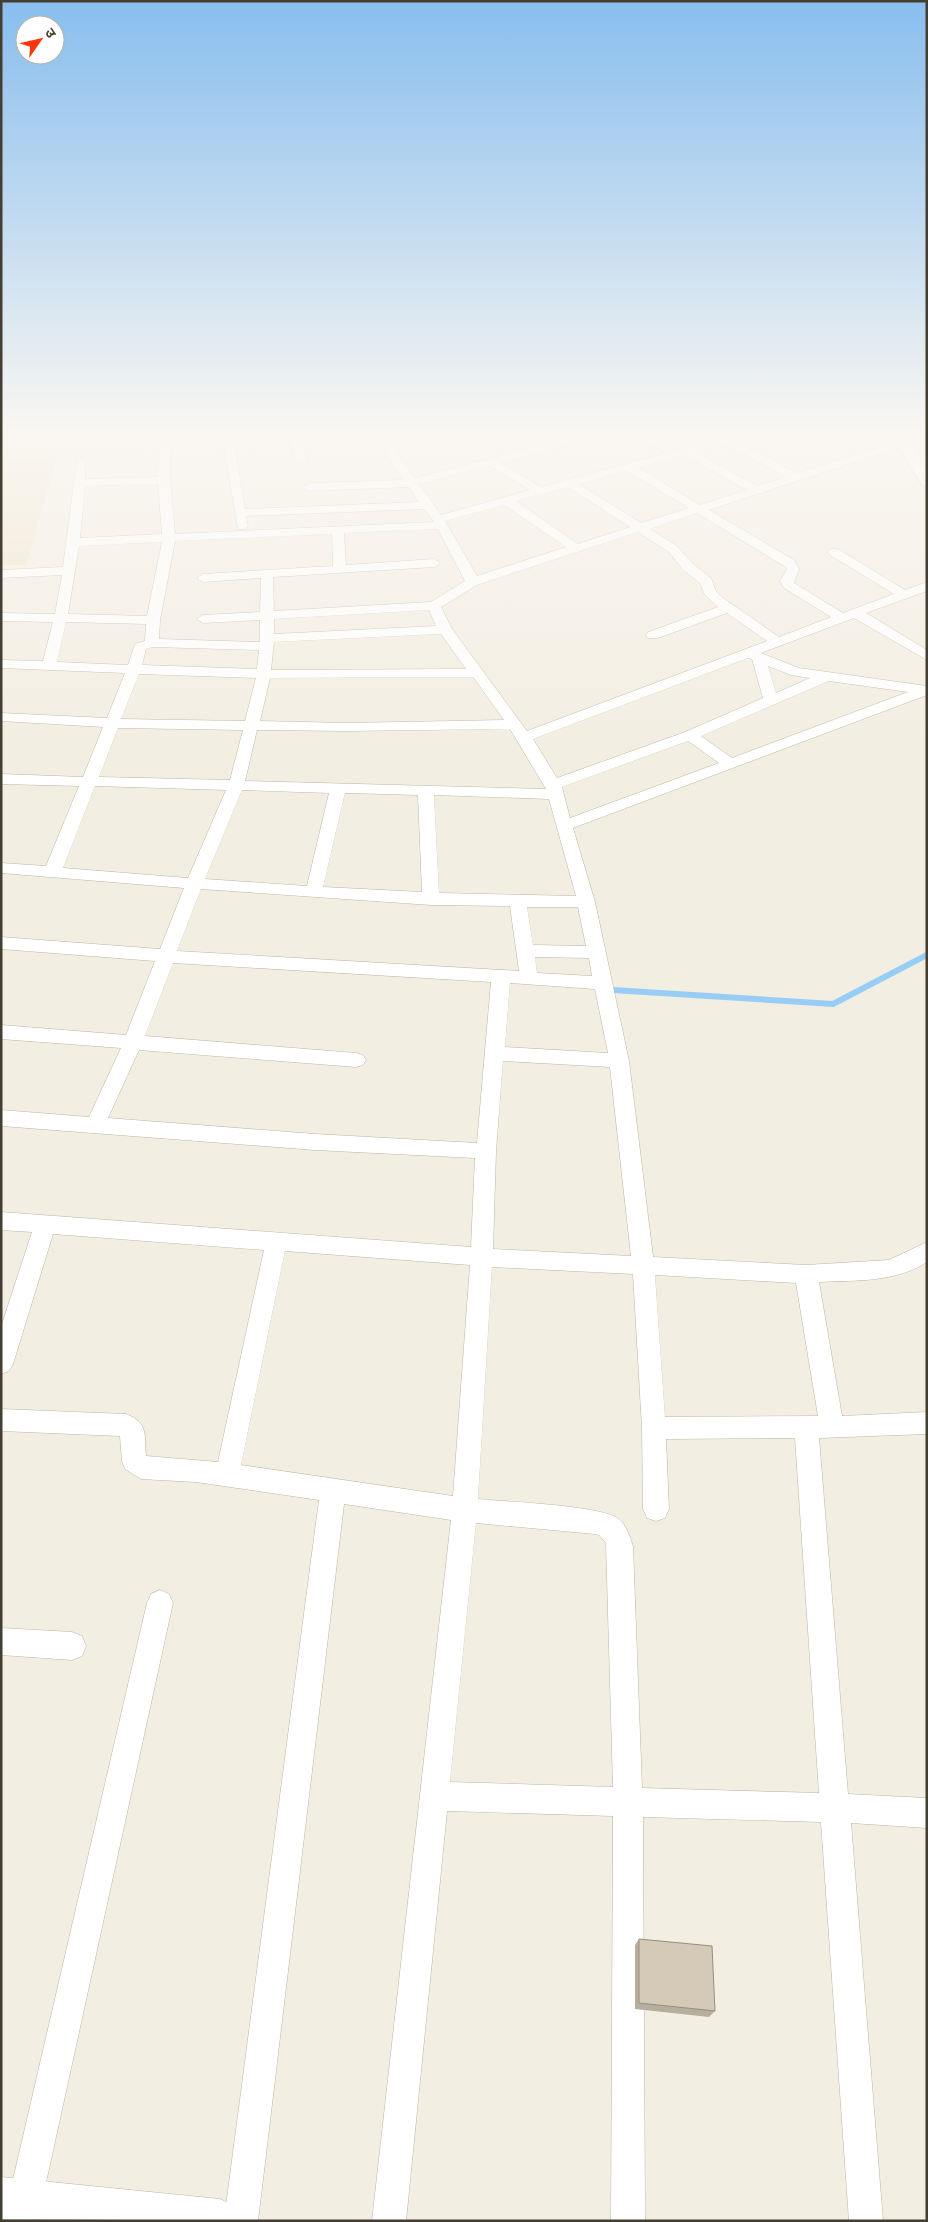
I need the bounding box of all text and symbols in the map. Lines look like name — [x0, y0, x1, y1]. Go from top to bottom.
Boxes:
north arrow — [15, 15, 65, 65]
text: उ — [42, 24, 61, 41]

